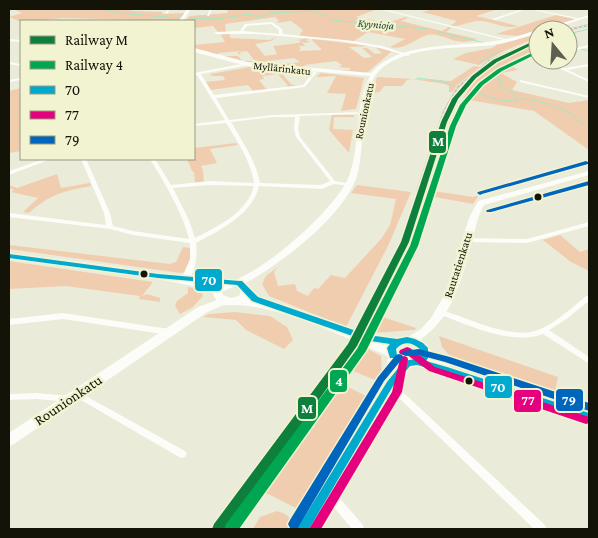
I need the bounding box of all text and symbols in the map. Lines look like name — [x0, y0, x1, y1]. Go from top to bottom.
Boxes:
water label: Kyynioja — [357, 16, 395, 33]
legend — [20, 20, 195, 160]
north arrow — [528, 20, 578, 70]
text: N — [542, 23, 556, 42]
text: Railway M — [65, 32, 128, 49]
text: Railway 4 — [65, 57, 123, 74]
street label: Myllärinkatu — [253, 59, 311, 78]
text: 70 — [65, 82, 80, 98]
street label: Rounionkatu — [352, 82, 376, 140]
text: 77 — [65, 107, 79, 123]
line badge: M — [428, 130, 447, 154]
text: 79 — [65, 132, 80, 148]
text: M — [432, 133, 444, 149]
unlabelled marker — [533, 192, 543, 202]
street label: Rautatienkatu — [441, 230, 475, 300]
line badge: 70 — [194, 268, 223, 292]
unlabelled marker — [139, 269, 149, 279]
text: 70 — [201, 272, 217, 288]
line badge: 4 — [329, 369, 348, 393]
street label: Rounionkatu — [31, 372, 105, 428]
text: 4 — [335, 373, 343, 389]
line badge: 70 — [484, 375, 513, 399]
unlabelled marker — [464, 376, 474, 386]
text: 70 — [490, 379, 506, 395]
line badge: 79 — [555, 388, 584, 412]
line badge: 77 — [513, 389, 542, 413]
text: 77 — [521, 392, 535, 408]
text: 79 — [562, 392, 576, 408]
line badge: M — [297, 396, 317, 420]
text: M — [301, 400, 313, 416]

